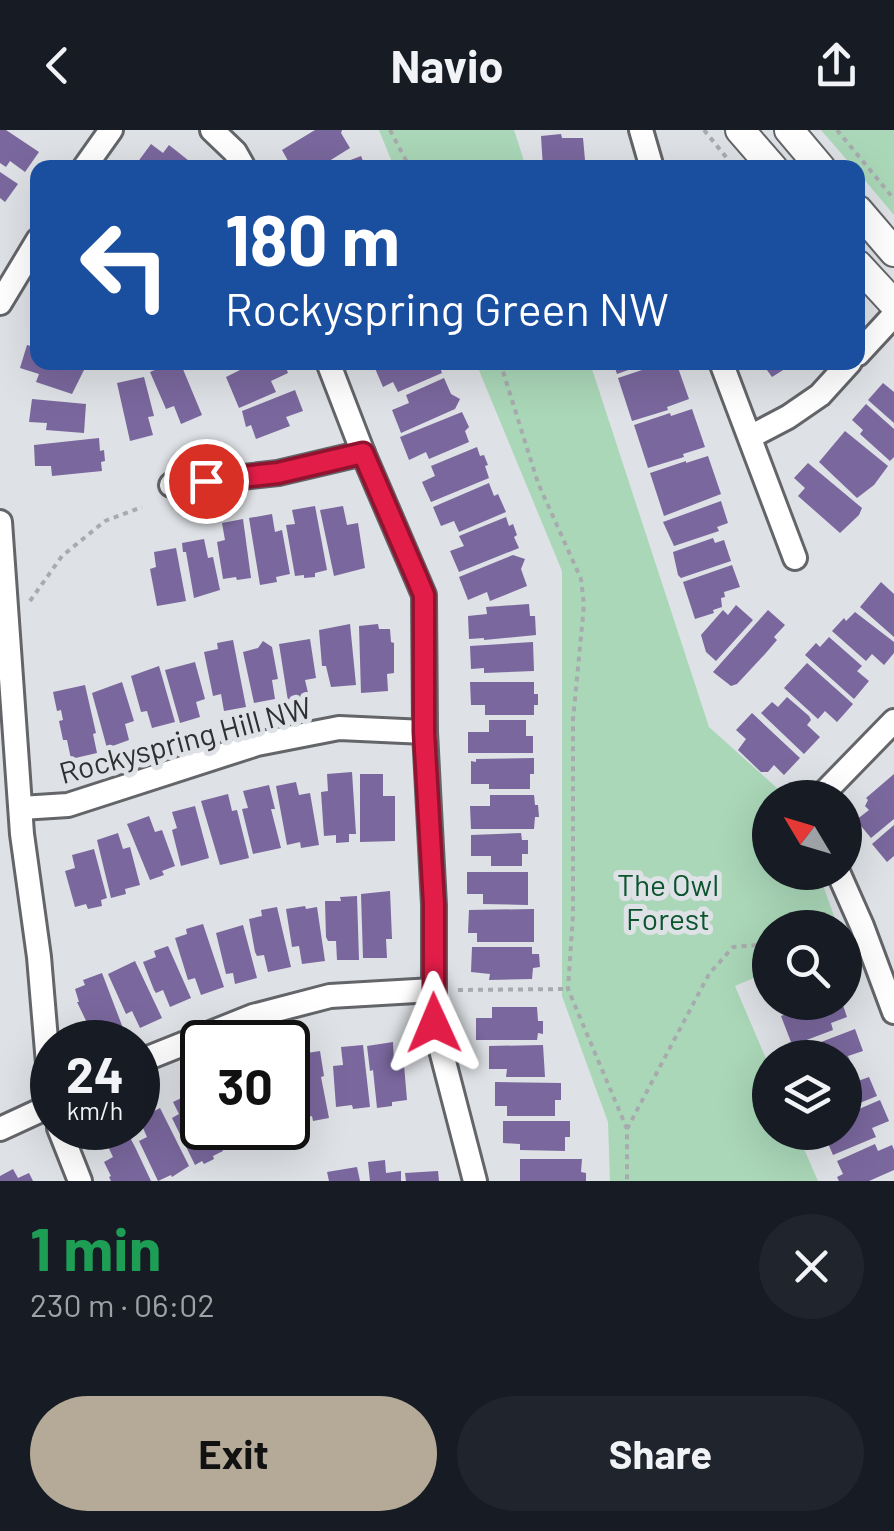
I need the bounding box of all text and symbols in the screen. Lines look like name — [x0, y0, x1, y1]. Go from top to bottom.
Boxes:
icon: back — [30, 38, 85, 93]
text: Navio — [391, 38, 504, 92]
icon: share — [809, 38, 864, 93]
text: 180 m — [225, 196, 400, 280]
icon: left — [60, 200, 190, 330]
text: Rockyspring Green NW — [225, 281, 669, 335]
pin — [164, 439, 249, 524]
icon: arrive — [179, 454, 234, 509]
street label: Rockyspring Hill NW — [55, 688, 315, 790]
north arrow — [752, 780, 862, 890]
map controls — [752, 780, 862, 1150]
park label: The Owl Forest — [617, 866, 719, 936]
button: search — [752, 910, 862, 1020]
position arrow — [382, 971, 486, 1075]
speed limit sign: 30 — [180, 1020, 310, 1150]
button: layers — [752, 1040, 862, 1150]
text: 24 — [66, 1043, 124, 1103]
text: km/h — [67, 1095, 123, 1125]
text: 1 min — [30, 1211, 161, 1283]
button: close — [759, 1214, 864, 1319]
text: 230 m · 06:02 — [30, 1285, 215, 1323]
button: Exit — [30, 1396, 437, 1511]
button: Share — [457, 1396, 864, 1511]

